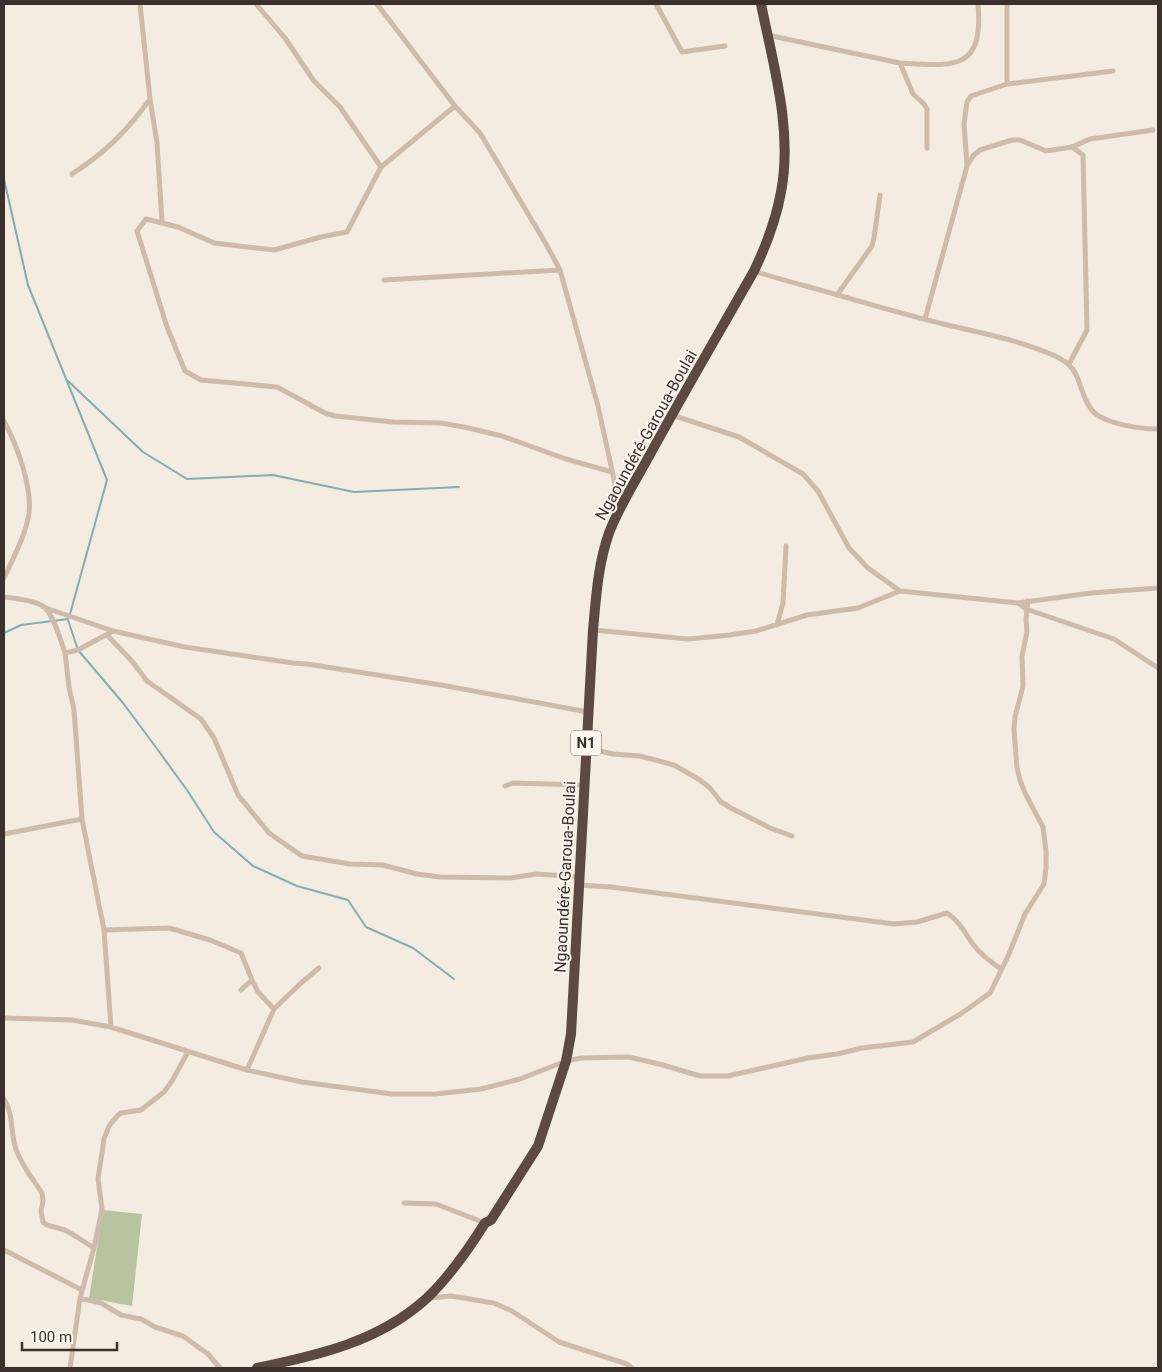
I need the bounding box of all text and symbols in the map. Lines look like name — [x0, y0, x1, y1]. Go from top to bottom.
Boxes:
street label: Ngaoundéré-Garoua-Boulai — [591, 346, 701, 524]
road number: N1 — [571, 730, 601, 756]
street label: Ngaoundéré-Garoua-Boulai — [550, 781, 580, 973]
scale bar — [22, 1320, 118, 1352]
text: 100 m — [30, 1328, 72, 1346]

